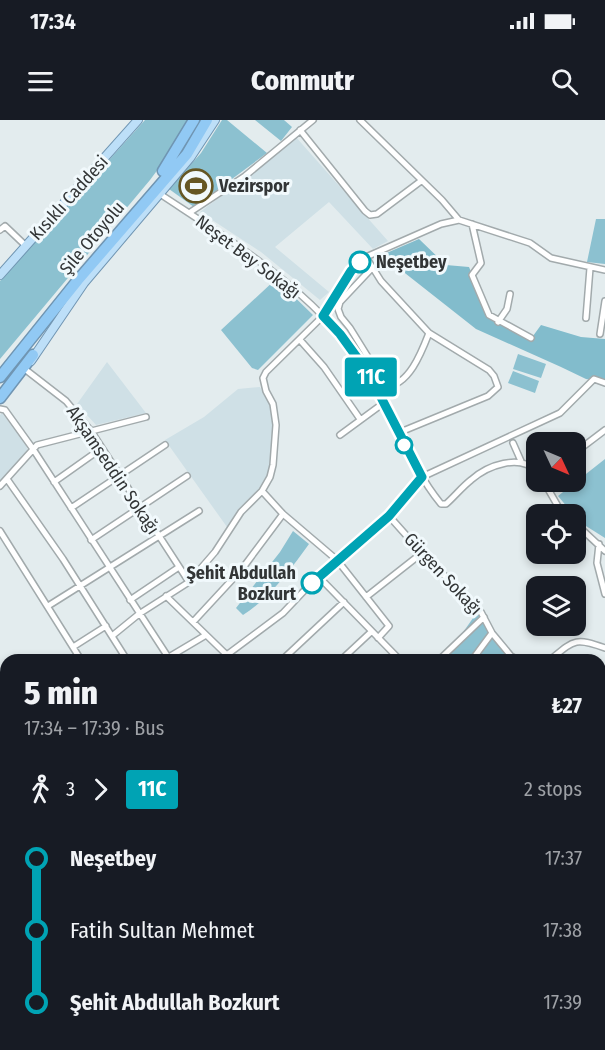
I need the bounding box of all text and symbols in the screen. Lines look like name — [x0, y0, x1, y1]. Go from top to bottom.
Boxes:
text: 17:34 — [30, 8, 76, 35]
icon: menu — [24, 65, 57, 98]
text: Commutr — [251, 65, 354, 97]
icon: search — [548, 65, 581, 98]
street label: Kısıklı Caddesi — [25, 151, 113, 245]
sports icon: Vezirspor — [178, 168, 214, 204]
place label: Vezirspor — [218, 175, 290, 197]
street label: Şile Otoyolu — [55, 197, 129, 279]
street label: Neşet Bey Sokağı — [191, 210, 305, 304]
marker: Neşetbey — [349, 251, 371, 273]
place label: Neşetbey — [376, 251, 447, 273]
line badge: 11C — [336, 358, 406, 396]
text: 11C — [357, 364, 385, 390]
street label: Akşamseddin Sokağı — [62, 402, 164, 538]
north arrow — [526, 432, 586, 492]
map controls — [526, 432, 586, 636]
unlabelled marker — [395, 436, 413, 454]
button: locate — [526, 504, 586, 564]
street label: Gürgen Sokağı — [399, 528, 487, 620]
place label: Şehit Abdullah Bozkurt — [187, 562, 297, 605]
marker: Şehit Abdullah Bozkurt — [301, 572, 323, 594]
button: layers — [526, 576, 586, 636]
text: 5 min — [24, 673, 98, 713]
text: ₺27 — [551, 692, 582, 719]
text: 17:34 – 17:39 · Bus — [24, 716, 164, 740]
icon: walk — [24, 773, 57, 806]
icon: forward — [84, 773, 117, 806]
text: 11C — [138, 776, 166, 802]
text: 3 — [66, 777, 75, 801]
text: 2 stops — [524, 777, 582, 801]
text: Neşetbey — [70, 845, 156, 872]
text: 17:37 — [545, 846, 582, 870]
text: Fatih Sultan Mehmet — [70, 917, 255, 944]
text: 17:38 — [543, 918, 582, 942]
text: Şehit Abdullah Bozkurt — [70, 989, 280, 1016]
text: 17:39 — [543, 990, 582, 1014]

